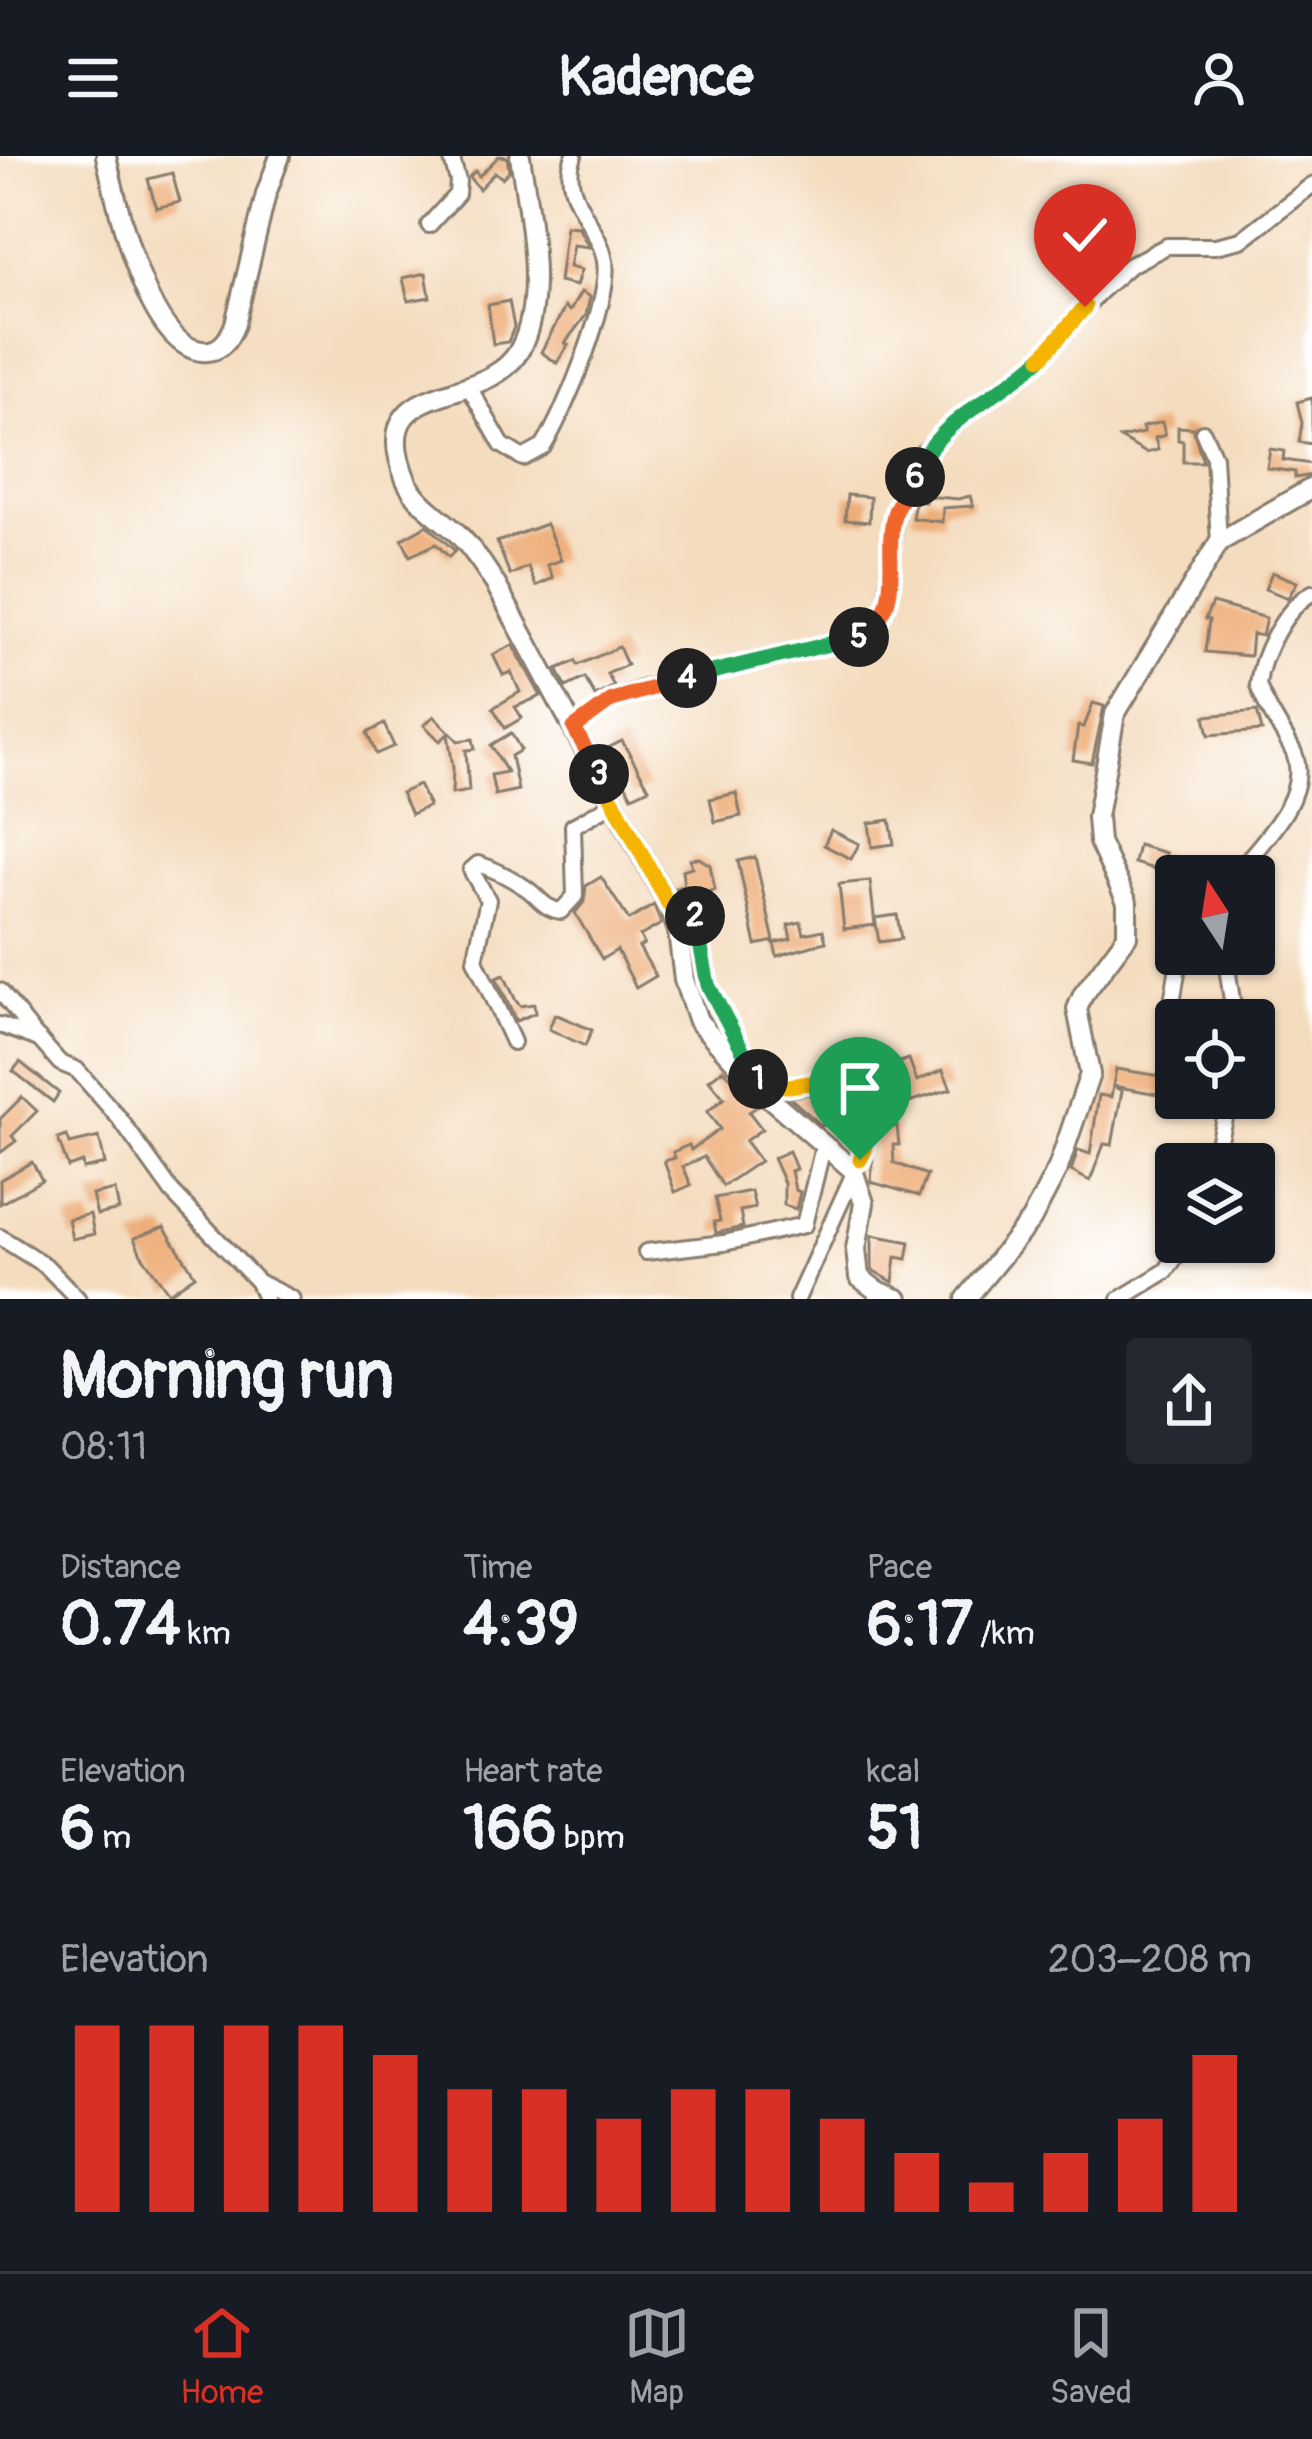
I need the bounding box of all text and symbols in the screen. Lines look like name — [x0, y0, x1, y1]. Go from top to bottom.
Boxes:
text: Kadence — [559, 44, 753, 112]
icon: menu — [60, 45, 126, 111]
icon: person — [1186, 45, 1252, 111]
pin — [1034, 184, 1136, 307]
icon: check — [1052, 202, 1118, 268]
pin: 6 — [885, 447, 945, 507]
text: 6 — [905, 456, 925, 497]
pin: 5 — [829, 607, 889, 667]
text: 5 — [850, 616, 868, 657]
pin: 4 — [657, 648, 717, 708]
text: 4 — [677, 657, 697, 698]
pin: 3 — [569, 744, 629, 804]
text: 3 — [590, 753, 608, 794]
north arrow — [1155, 855, 1275, 975]
map controls — [1155, 855, 1275, 1263]
pin: 2 — [665, 886, 725, 946]
text: 2 — [686, 895, 704, 936]
button: locate — [1155, 999, 1275, 1119]
pin — [809, 1037, 911, 1160]
pin: 1 — [728, 1049, 788, 1109]
icon: arrive — [827, 1055, 893, 1121]
text: 1 — [752, 1058, 764, 1099]
button: layers — [1155, 1143, 1275, 1263]
text: Morning run — [60, 1335, 394, 1418]
button: share — [1126, 1338, 1252, 1464]
text: 08:11 — [60, 1422, 147, 1471]
text: Distance — [60, 1547, 181, 1588]
text: Time — [463, 1547, 532, 1588]
text: Pace — [867, 1547, 932, 1588]
text: 0.74 — [60, 1588, 181, 1663]
text: 4:39 — [463, 1588, 579, 1663]
text: 6:17 — [867, 1588, 973, 1663]
text: km — [181, 1613, 231, 1654]
text: /km — [973, 1613, 1035, 1654]
text: Elevation — [60, 1751, 186, 1792]
text: Heart rate — [463, 1751, 602, 1792]
text: kcal — [867, 1751, 920, 1792]
text: 6 — [60, 1792, 95, 1867]
text: 166 — [463, 1792, 557, 1867]
text: 51 — [867, 1792, 923, 1867]
text: m — [95, 1817, 131, 1858]
text: bpm — [557, 1817, 625, 1858]
text: Elevation — [60, 1935, 209, 1984]
text: 203–208 m — [1048, 1935, 1252, 1984]
tab: Home — [180, 2300, 263, 2413]
tab: Map — [624, 2300, 690, 2413]
tab: Saved — [1050, 2300, 1132, 2413]

